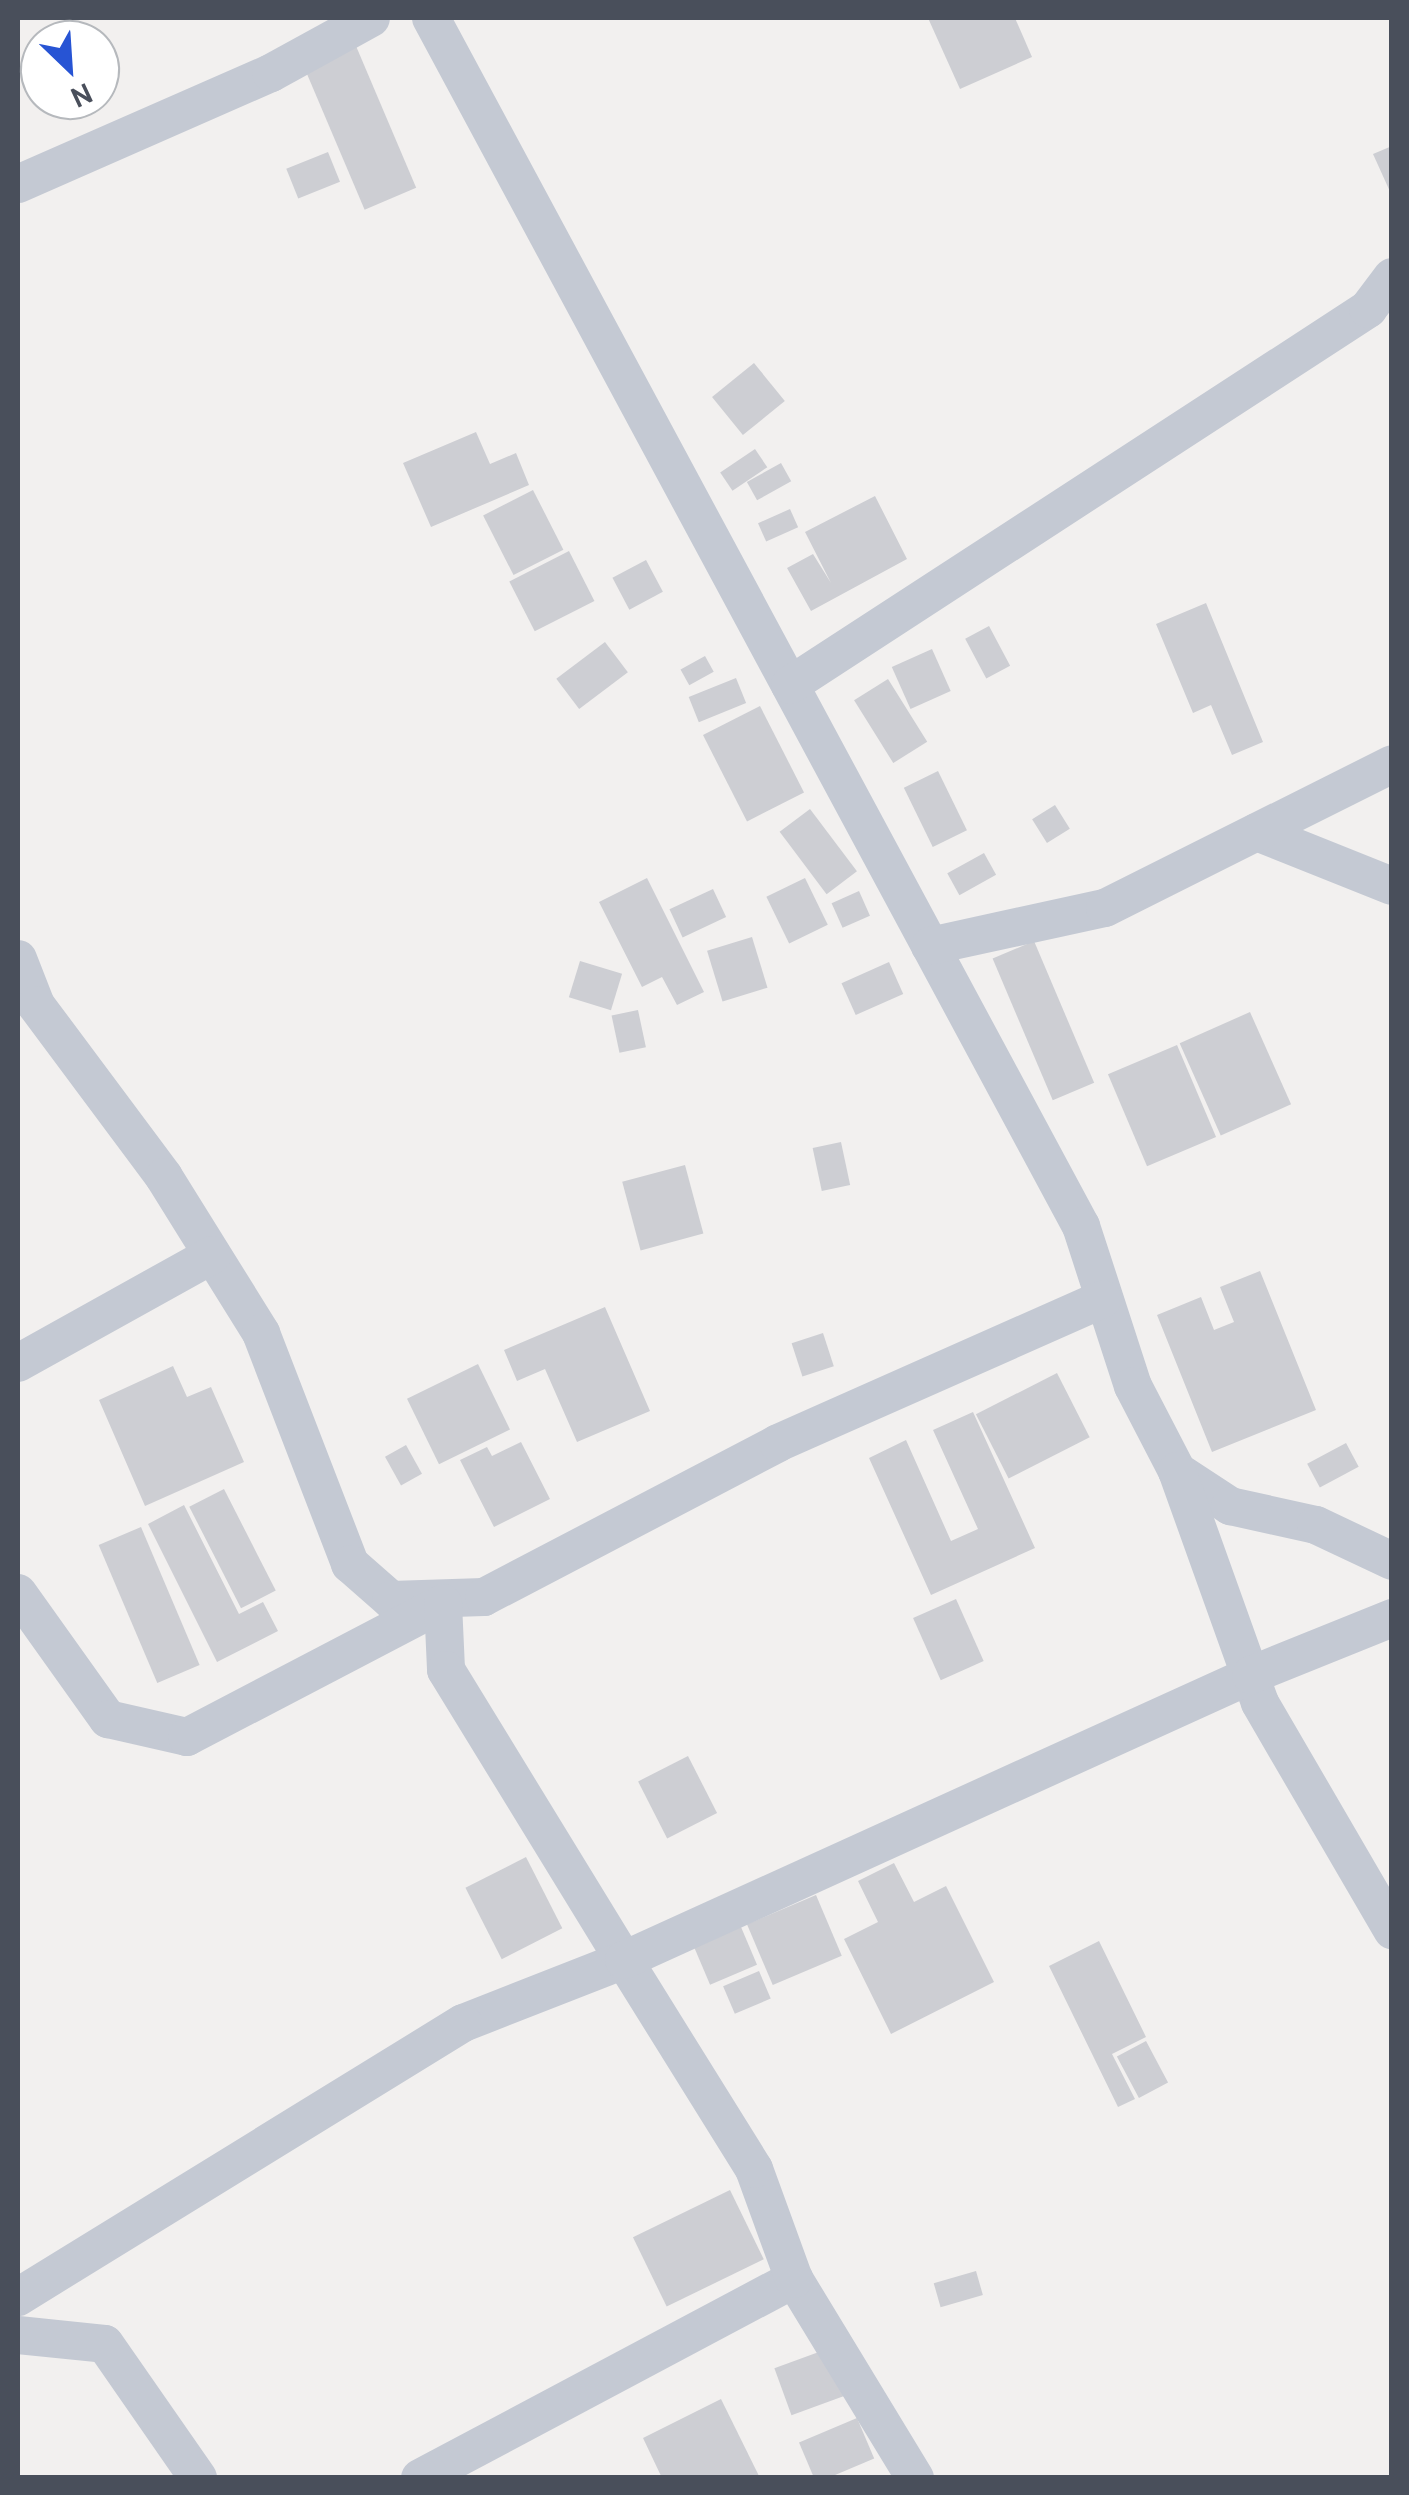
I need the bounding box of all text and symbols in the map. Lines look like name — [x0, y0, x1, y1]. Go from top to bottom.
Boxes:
north arrow — [20, 20, 120, 120]
text: N — [66, 76, 98, 115]

